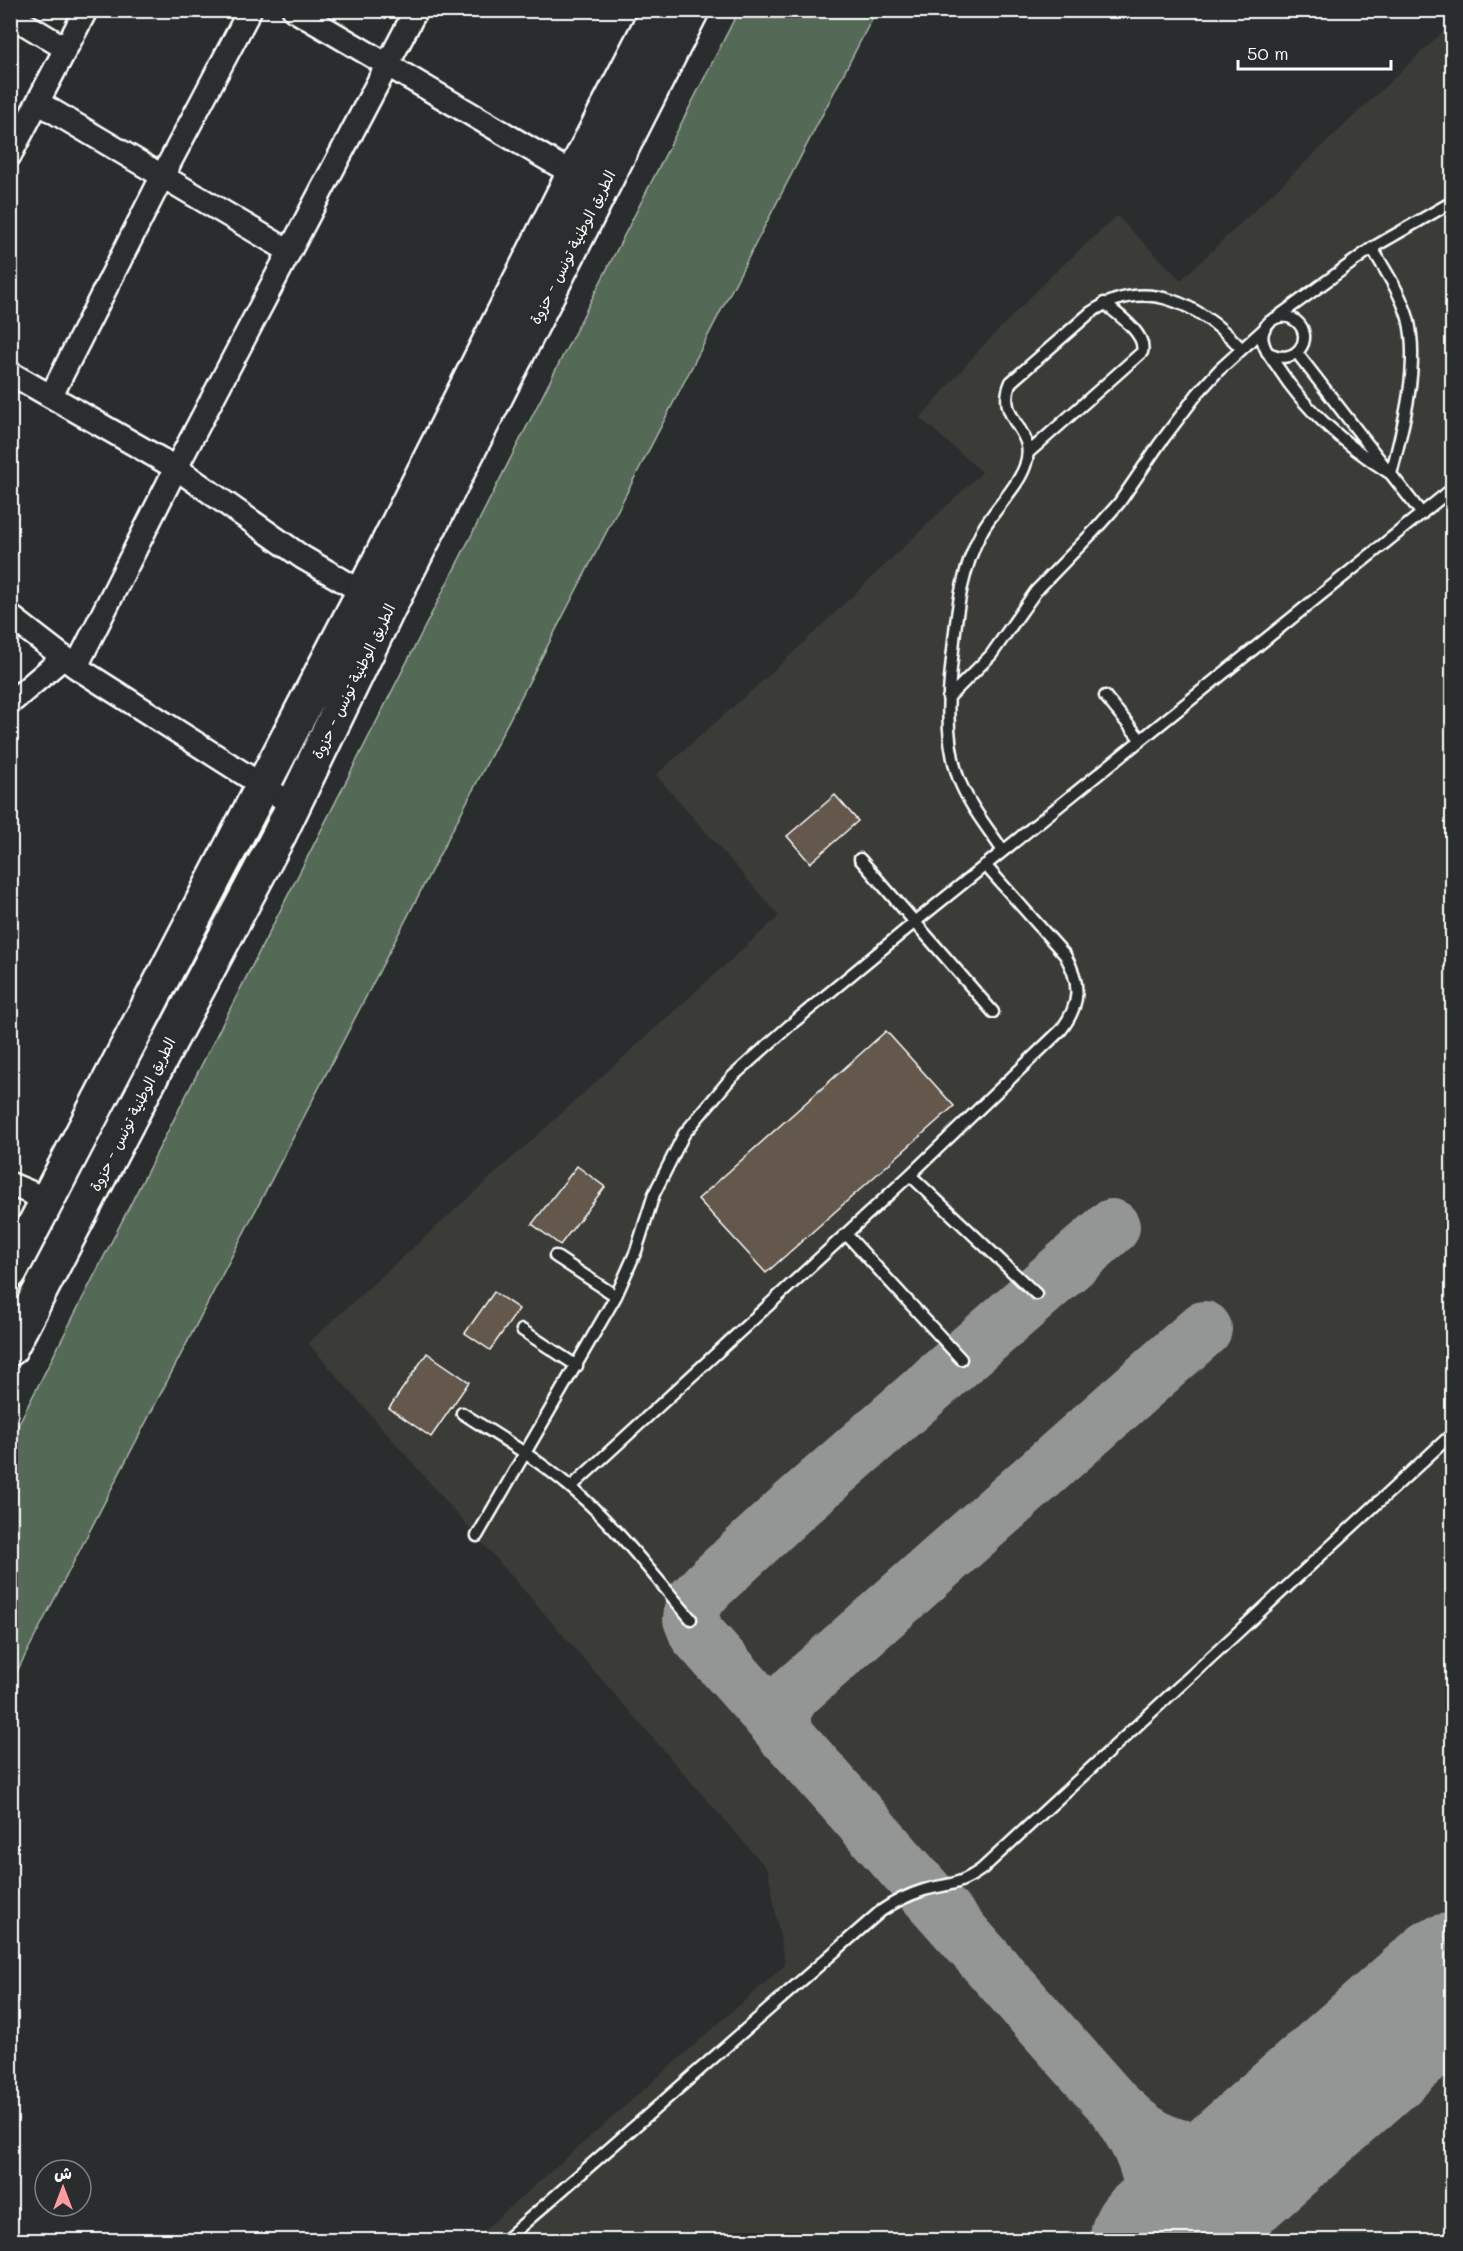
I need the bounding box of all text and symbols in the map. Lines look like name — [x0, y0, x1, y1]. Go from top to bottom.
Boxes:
scale bar — [1238, 33, 1391, 71]
text: 50 m — [1247, 41, 1289, 65]
street label: الطريق الوطنية تونس - حزوة — [524, 167, 620, 328]
street label: الطريق الوطنية تونس - حزوة — [307, 600, 400, 762]
street label: الطريق الوطنية تونس - حزوة — [84, 1034, 180, 1195]
north arrow — [33, 2158, 93, 2218]
text: ش — [54, 2162, 72, 2183]

